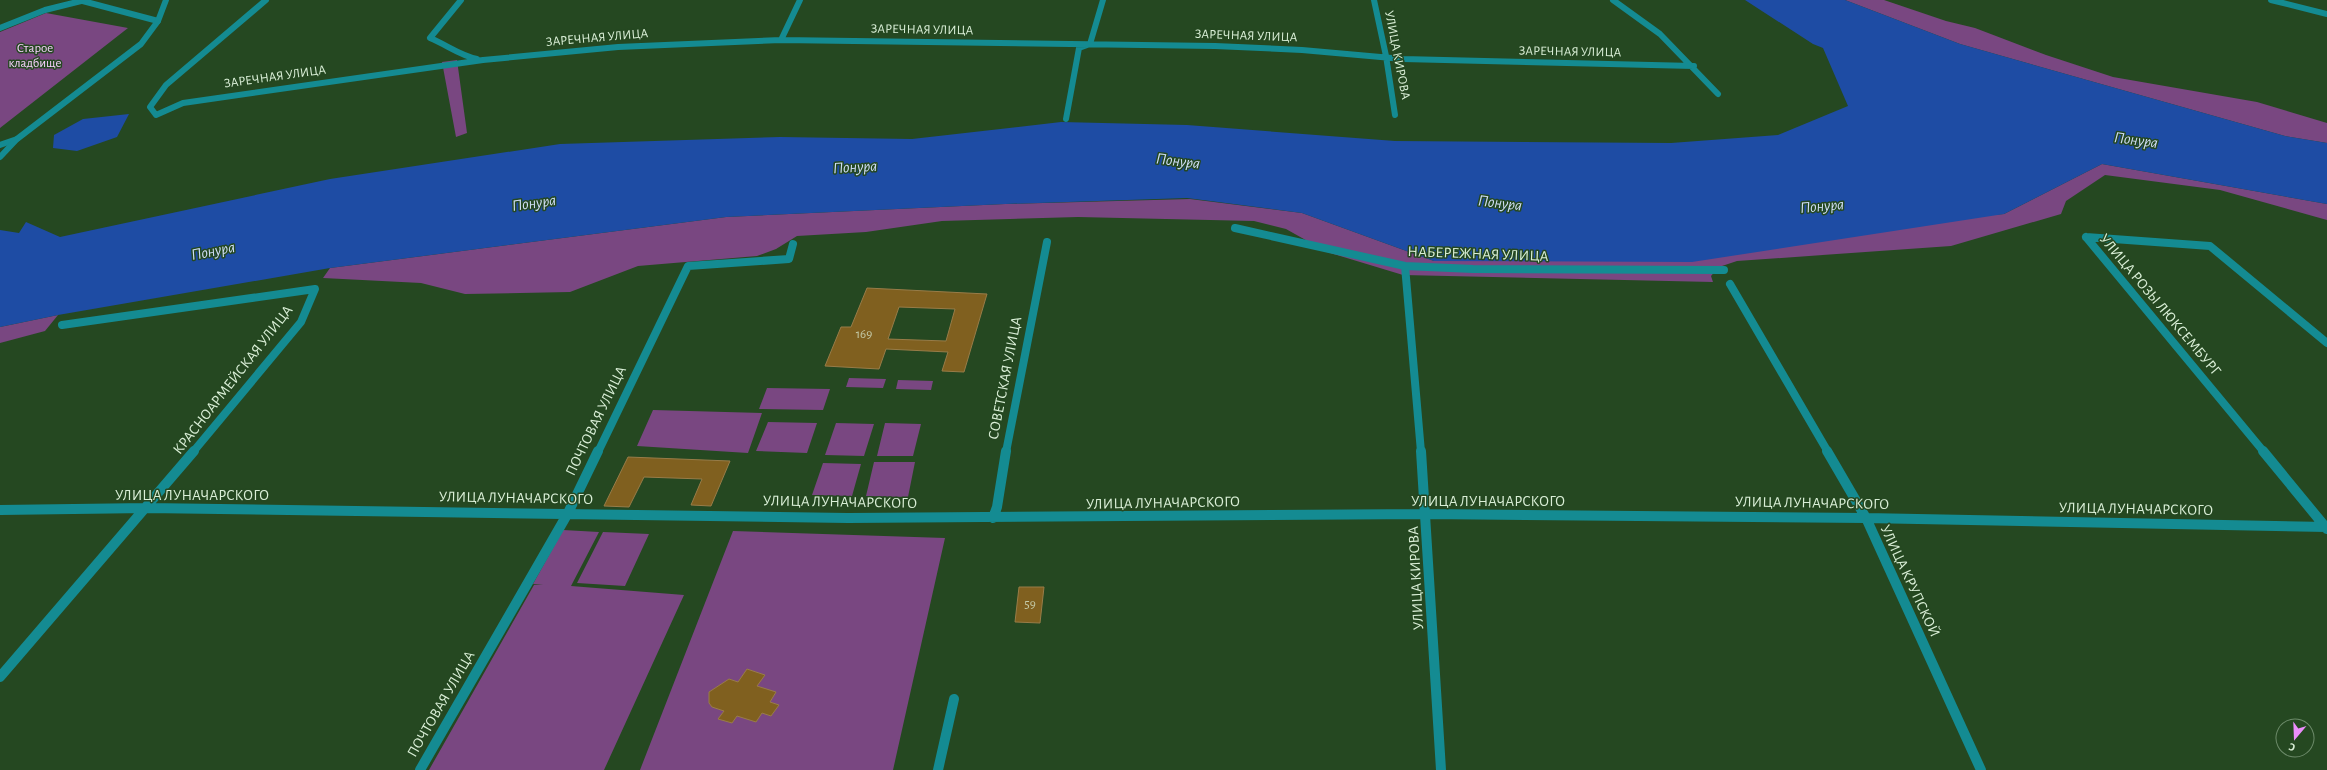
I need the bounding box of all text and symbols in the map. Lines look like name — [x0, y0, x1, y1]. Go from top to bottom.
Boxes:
street label: УЛИЦА КИРОВА — [1382, 10, 1412, 101]
street label: ЗАРЕЧНАЯ УЛИЦА — [871, 23, 974, 37]
street label: ЗАРЕЧНАЯ УЛИЦА — [545, 27, 649, 49]
street label: ЗАРЕЧНАЯ УЛИЦА — [1195, 28, 1298, 44]
park label: Старое кладбище — [8, 42, 62, 70]
street label: ЗАРЕЧНАЯ УЛИЦА — [1519, 45, 1622, 59]
street label: ЗАРЕЧНАЯ УЛИЦА — [223, 63, 327, 91]
water label: Понура — [2113, 129, 2159, 152]
water label: Понура — [1155, 150, 1201, 173]
water label: Понура — [833, 158, 878, 177]
water label: Понура — [511, 192, 557, 215]
water label: Понура — [1477, 192, 1523, 215]
water label: Понура — [1799, 196, 1845, 217]
street label: УЛИЦА РОЗЫ ЛЮКСЕМБУРГ — [2097, 231, 2224, 379]
water label: Понура — [190, 239, 237, 264]
street label: НАБЕРЕЖНАЯ УЛИЦА — [1407, 244, 1549, 264]
street label: КРАСНОАРМЕЙСКАЯ УЛИЦА — [170, 303, 296, 457]
street label: СОВЕТСКАЯ УЛИЦА — [986, 315, 1024, 441]
house number: 169 — [856, 328, 872, 341]
street label: ПОЧТОВАЯ УЛИЦА — [563, 364, 629, 478]
street label: УЛИЦА ЛУНАЧАРСКОГО — [115, 488, 269, 503]
street label: УЛИЦА ЛУНАЧАРСКОГО — [439, 489, 593, 507]
street label: УЛИЦА ЛУНАЧАРСКОГО — [763, 493, 917, 511]
street label: УЛИЦА ЛУНАЧАРСКОГО — [1086, 494, 1240, 512]
street label: УЛИЦА ЛУНАЧАРСКОГО — [1411, 494, 1565, 509]
street label: УЛИЦА ЛУНАЧАРСКОГО — [1735, 494, 1889, 512]
street label: УЛИЦА ЛУНАЧАРСКОГО — [2059, 500, 2213, 518]
street label: УЛИЦА КРУПСКОЙ — [1878, 523, 1942, 639]
street label: УЛИЦА КИРОВА — [1406, 526, 1426, 630]
house number: 59 — [1024, 598, 1036, 611]
street label: ПОЧТОВАЯ УЛИЦА — [405, 648, 478, 760]
north arrow — [2275, 718, 2315, 758]
text: С — [2287, 741, 2297, 753]

